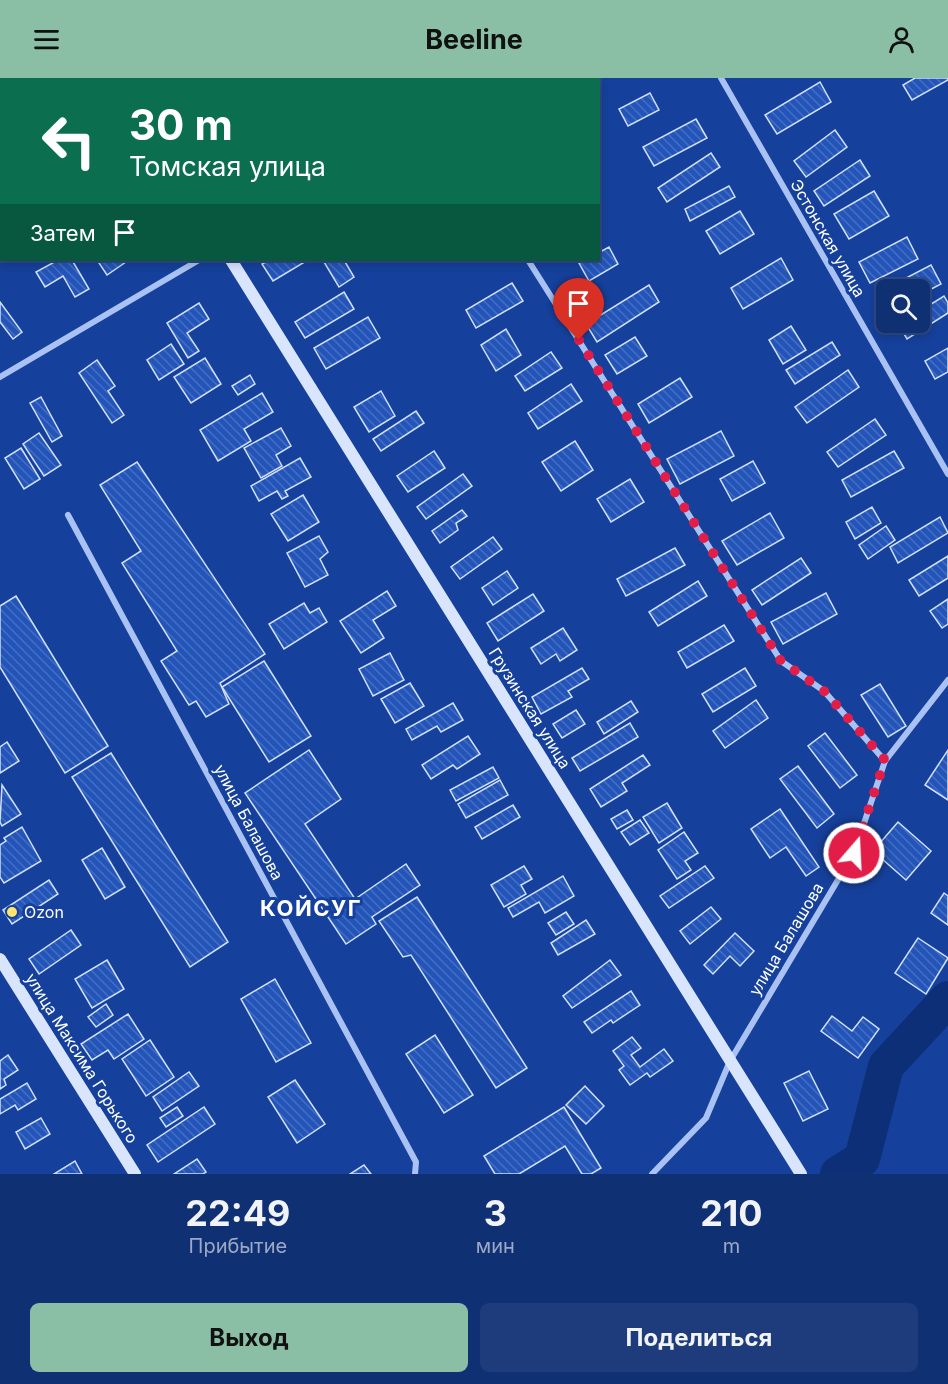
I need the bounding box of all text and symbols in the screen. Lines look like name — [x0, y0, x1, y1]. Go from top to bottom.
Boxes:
icon: menu — [30, 23, 63, 56]
text: Beeline — [425, 23, 523, 56]
icon: person — [885, 23, 918, 56]
text: 30 m — [129, 99, 233, 150]
icon: left — [30, 102, 108, 180]
text: Томская улица — [129, 150, 326, 183]
street label: Эстонская улица — [786, 176, 870, 300]
icon: arrive — [108, 216, 141, 249]
text: Затем — [30, 220, 96, 246]
pin — [553, 278, 604, 340]
map controls — [876, 279, 930, 333]
button: search — [876, 279, 930, 333]
icon: arrive — [562, 287, 595, 320]
street label: Грузинская улица — [485, 644, 575, 772]
street label: улица Балашова — [210, 761, 288, 883]
position arrow — [822, 821, 886, 885]
street label: улица Балашова — [744, 879, 828, 999]
district label: КОЙСУГ — [260, 895, 362, 921]
place label: Ozon — [24, 902, 64, 922]
marker: Ozon — [5, 905, 19, 919]
street label: улица Максима Горького — [21, 969, 143, 1147]
text: 22:49 — [185, 1191, 290, 1235]
text: 3 — [484, 1191, 507, 1235]
text: 210 — [700, 1191, 763, 1235]
text: Прибытие — [189, 1234, 287, 1258]
text: мин — [476, 1234, 515, 1258]
text: m — [723, 1234, 740, 1258]
button: Выход — [30, 1303, 468, 1372]
button: Поделиться — [480, 1303, 918, 1372]

